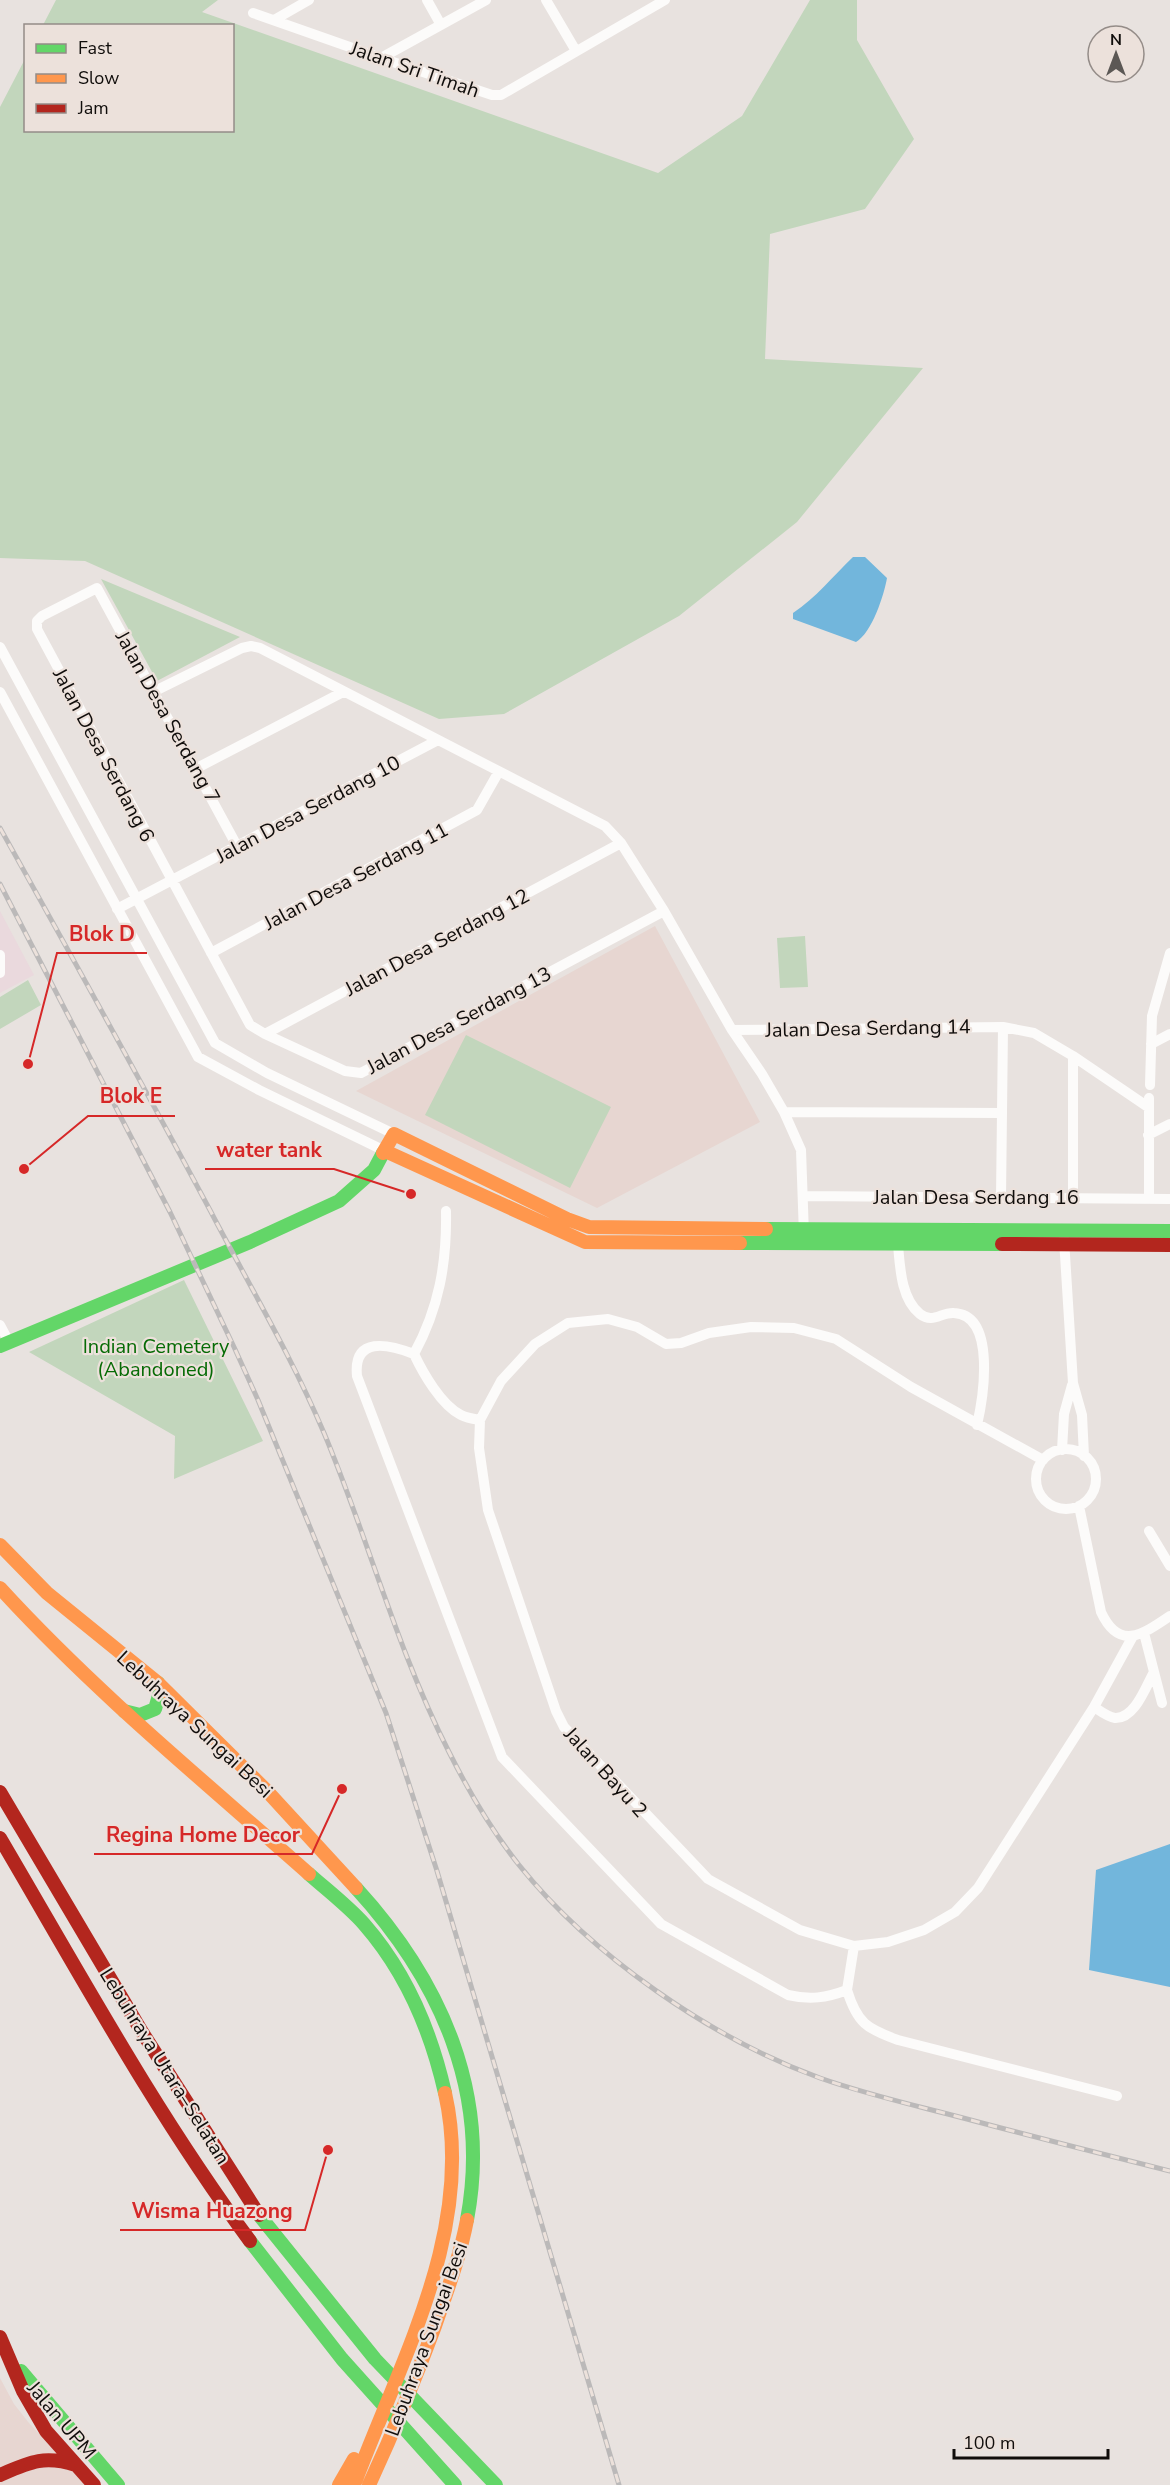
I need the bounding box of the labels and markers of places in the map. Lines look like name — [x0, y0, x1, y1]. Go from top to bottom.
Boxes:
callout: Blok D — [57, 914, 147, 953]
callout: Blok E — [88, 1077, 175, 1116]
callout: water tank — [205, 1130, 334, 1169]
callout: Regina Home Decor — [94, 1815, 312, 1854]
callout: Wisma Huazong — [120, 2191, 305, 2230]

